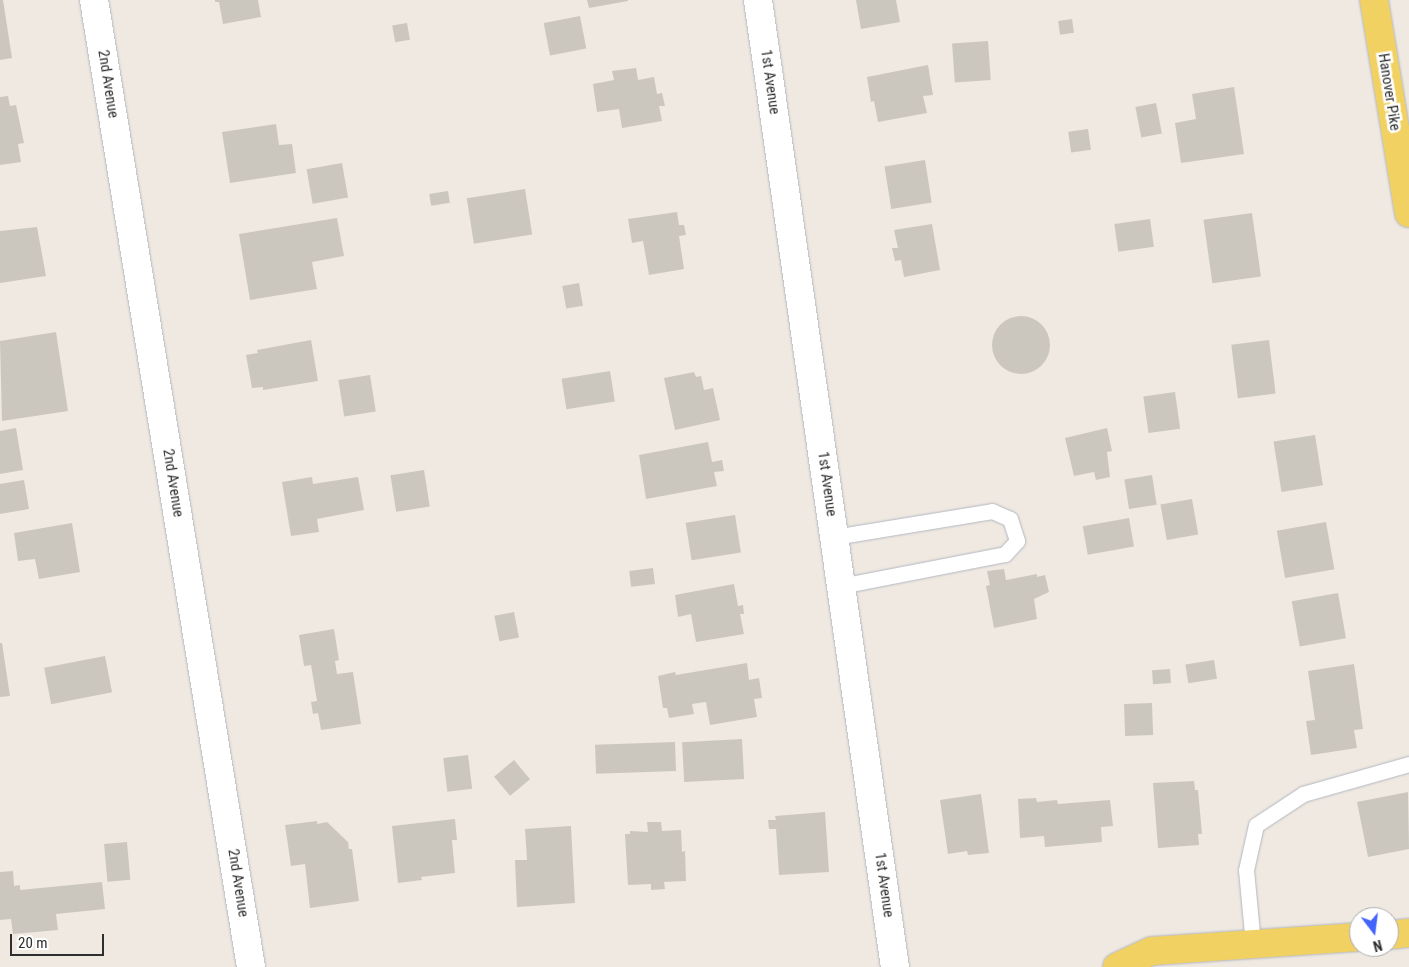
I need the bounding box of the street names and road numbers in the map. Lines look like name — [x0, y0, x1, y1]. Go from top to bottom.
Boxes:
street label: 1st Avenue — [757, 48, 783, 116]
street label: 2nd Avenue — [94, 49, 122, 119]
street label: Hanover Pike — [1374, 52, 1404, 132]
street label: 2nd Avenue — [159, 448, 187, 518]
street label: 1st Avenue — [814, 450, 840, 518]
street label: 2nd Avenue — [224, 848, 252, 918]
street label: 1st Avenue — [871, 851, 897, 919]

